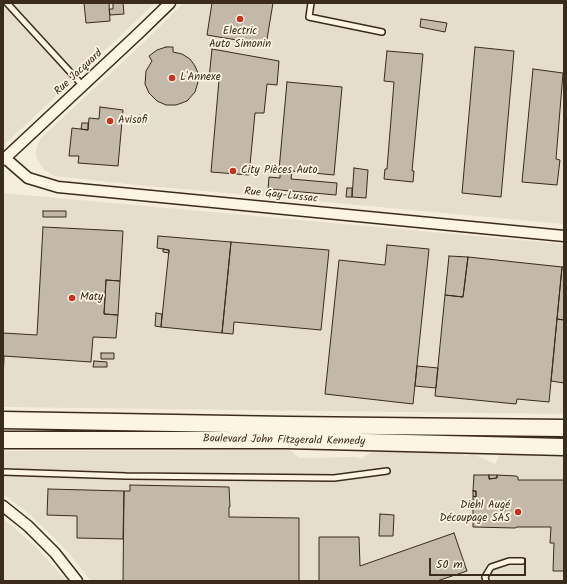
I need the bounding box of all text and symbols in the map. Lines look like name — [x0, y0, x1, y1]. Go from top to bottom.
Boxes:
marker: Electric Auto Simonin — [235, 14, 245, 24]
place label: Electric Auto Simonin — [209, 25, 271, 51]
street label: Rue Jacquard — [52, 47, 106, 99]
place label: L'Annexe — [180, 71, 221, 85]
marker: L'Annexe — [167, 73, 177, 83]
place label: Avisofi — [118, 114, 147, 128]
marker: Avisofi — [105, 116, 115, 126]
place label: City Pièces Auto — [241, 164, 318, 178]
marker: City Pièces Auto — [228, 166, 238, 176]
street label: Rue Gay-Lussac — [244, 186, 318, 206]
place label: Maty — [80, 291, 103, 305]
marker: Maty — [67, 293, 77, 303]
street label: Boulevard John Fitzgerald Kennedy — [203, 433, 365, 449]
place label: Diehl Augé Découpage SAS — [440, 499, 510, 525]
marker: Diehl Augé Découpage SAS — [513, 507, 523, 517]
scale bar — [431, 550, 528, 576]
text: 50 m — [436, 555, 463, 574]

